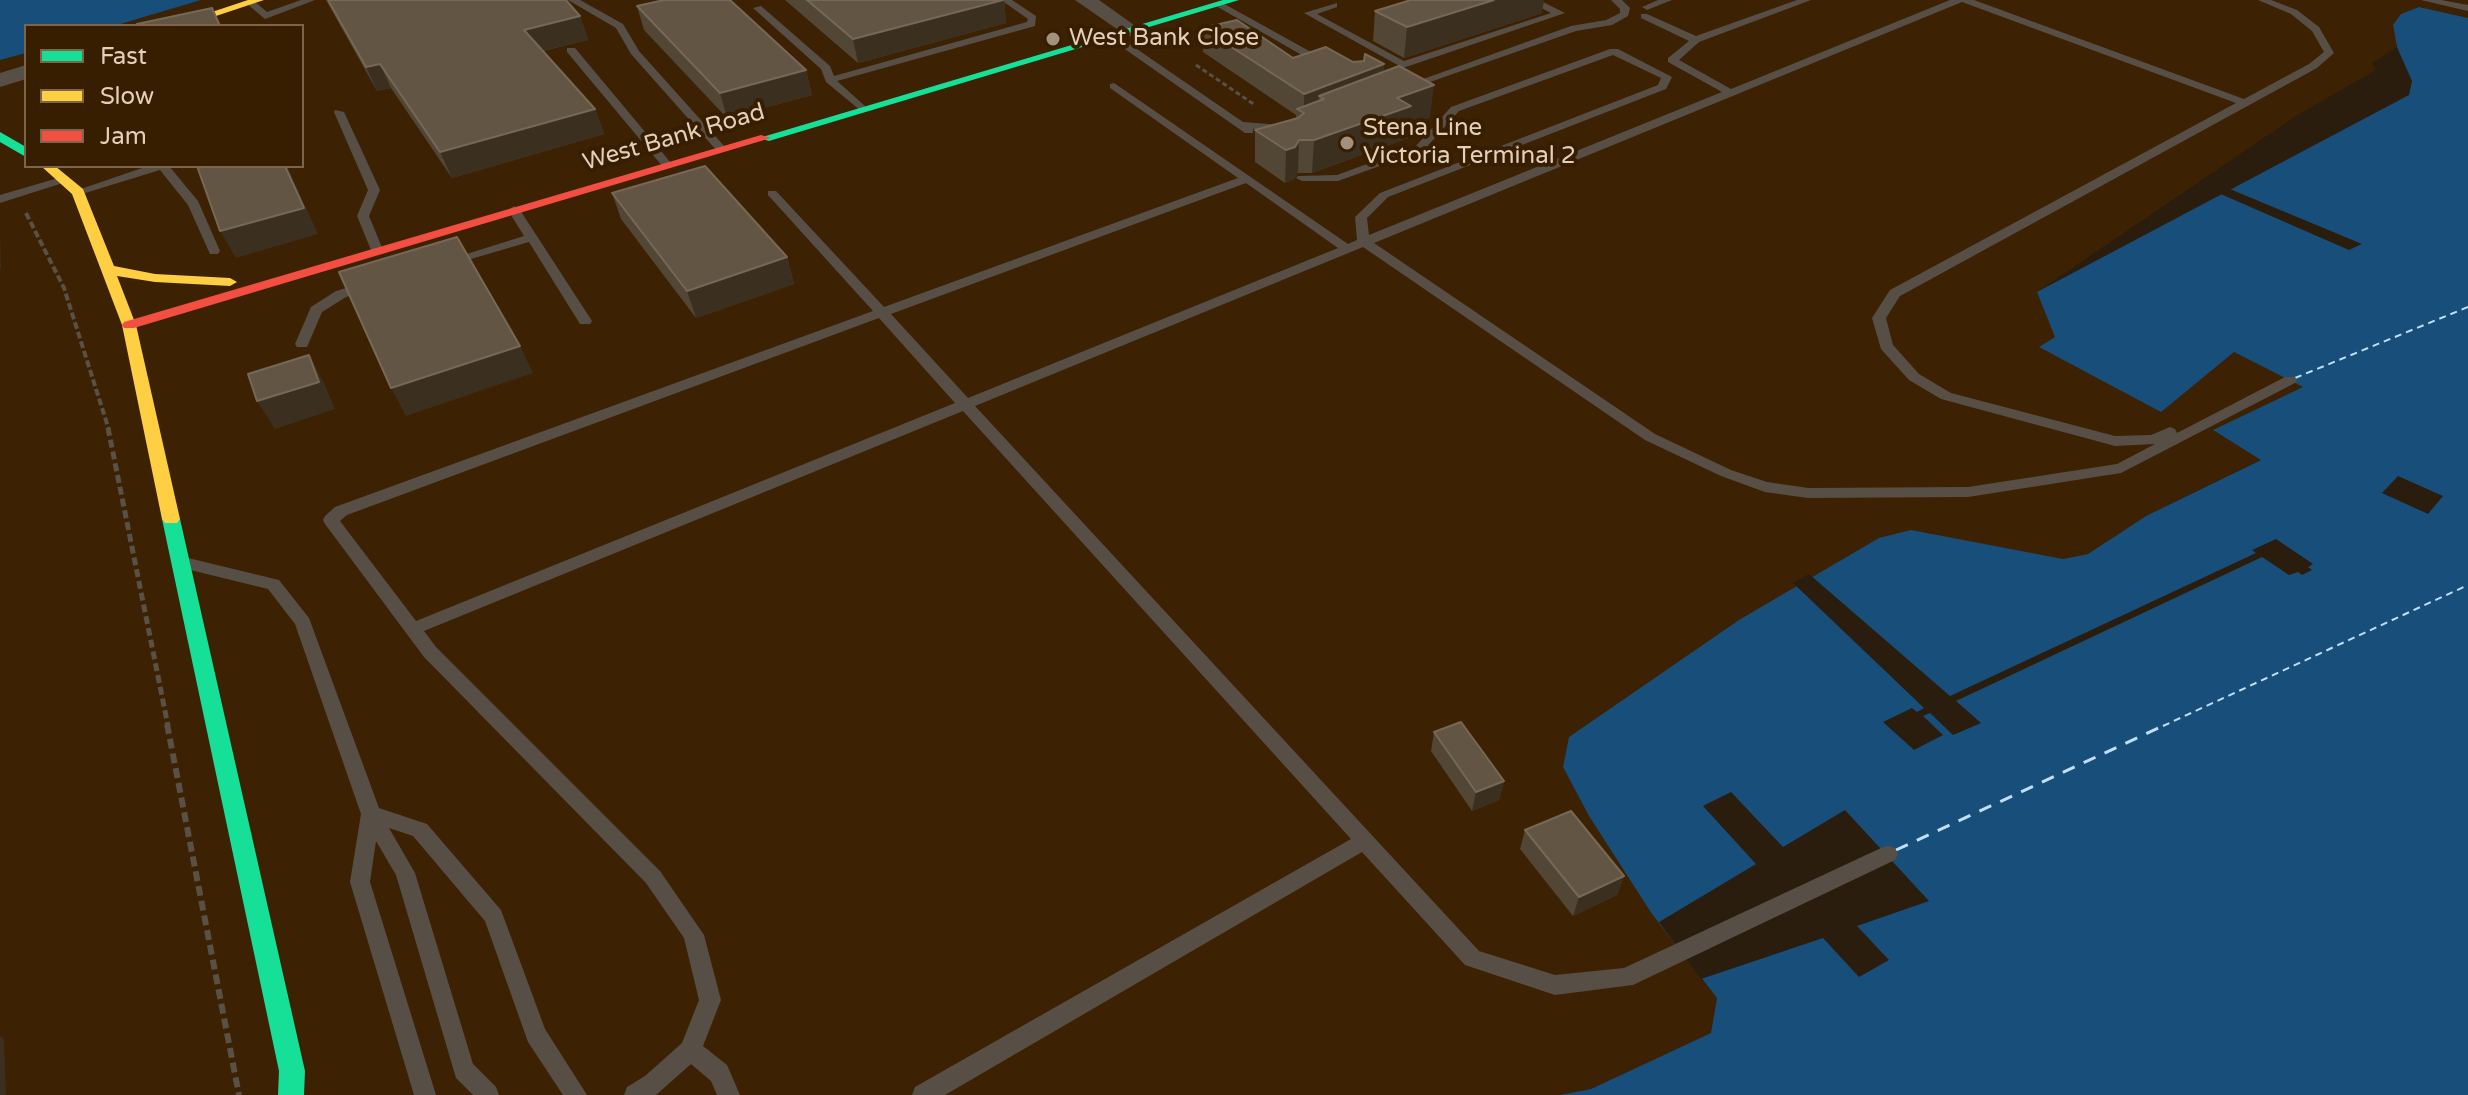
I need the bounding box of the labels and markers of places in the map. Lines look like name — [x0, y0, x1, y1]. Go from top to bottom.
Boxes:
place label: West Bank Close — [1069, 25, 1259, 53]
marker: West Bank Close — [1044, 30, 1062, 48]
place label: Stena Line Victoria Terminal 2 — [1363, 115, 1576, 171]
marker: Stena Line Victoria Terminal 2 — [1338, 134, 1356, 152]

